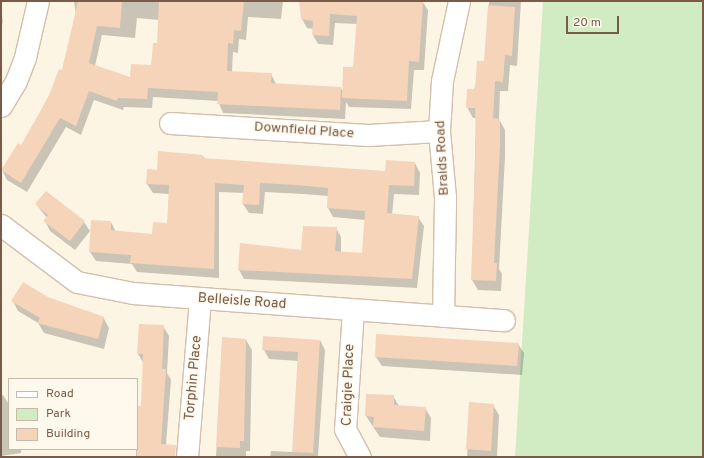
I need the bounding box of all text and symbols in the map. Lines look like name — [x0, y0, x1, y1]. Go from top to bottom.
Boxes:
scale bar — [568, 8, 621, 34]
text: 20 m — [573, 15, 601, 31]
street label: Downfield Place — [253, 119, 355, 143]
street label: Braids Road — [433, 120, 453, 196]
street label: Belleisle Road — [197, 291, 287, 313]
street label: Torphin Place — [182, 335, 206, 421]
street label: Craigie Place — [339, 344, 359, 426]
legend — [8, 378, 138, 450]
text: Road — [46, 386, 74, 402]
text: Park — [46, 406, 71, 422]
text: Building — [46, 426, 90, 442]

